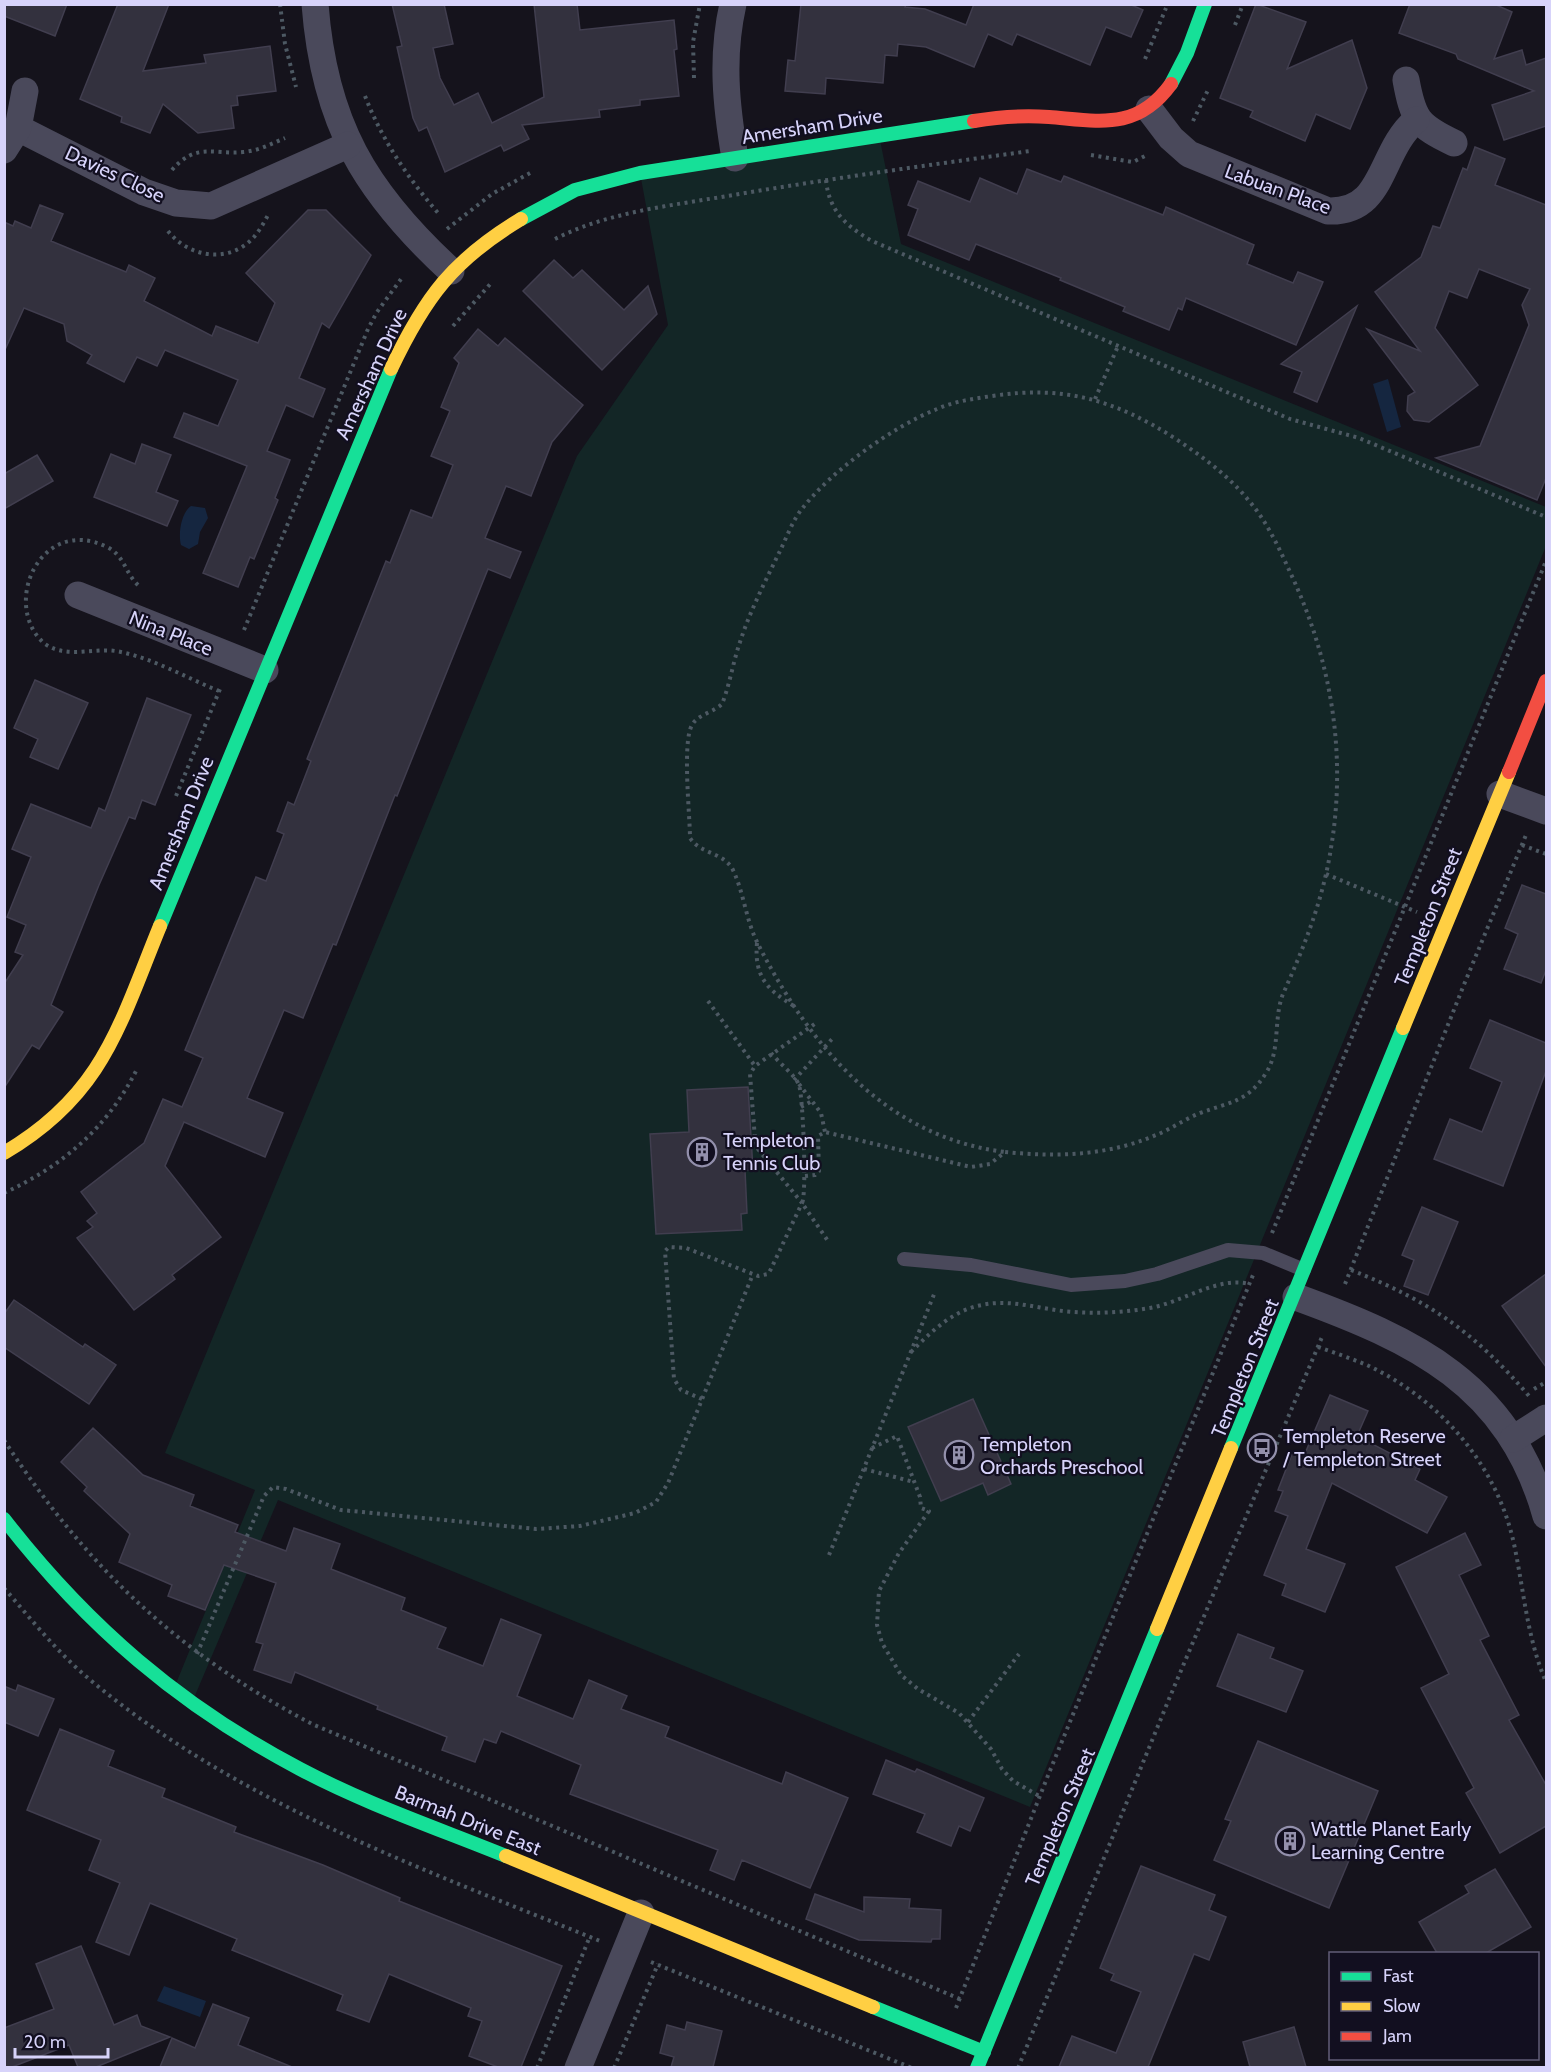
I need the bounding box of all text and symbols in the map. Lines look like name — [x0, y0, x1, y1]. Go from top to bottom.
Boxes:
street label: Amersham Drive — [740, 103, 884, 149]
street label: Davies Close — [61, 140, 169, 208]
street label: Labuan Place — [1222, 159, 1334, 219]
street label: Amersham Drive — [330, 305, 412, 443]
street label: Nina Place — [126, 605, 216, 661]
street label: Amersham Drive — [143, 753, 219, 893]
street label: Templeton Street — [1389, 844, 1467, 990]
place label: Templeton Tennis Club — [723, 1128, 820, 1175]
building icon: Templeton Tennis Club — [686, 1136, 718, 1168]
street label: Templeton Street — [1206, 1295, 1284, 1441]
place label: Templeton Reserve / Templeton Street — [1282, 1424, 1446, 1471]
place label: Templeton Orchards Preschool — [980, 1432, 1144, 1479]
bus stop icon: Templeton Reserve / Templeton Street — [1246, 1432, 1278, 1464]
building icon: Templeton Orchards Preschool — [943, 1439, 975, 1471]
street label: Templeton Street — [1020, 1744, 1100, 1890]
street label: Barmah Drive East — [391, 1780, 545, 1860]
place label: Wattle Planet Early Learning Centre — [1311, 1817, 1471, 1864]
building icon: Wattle Planet Early Learning Centre — [1274, 1825, 1306, 1857]
legend — [1329, 1952, 1539, 2060]
text: Fast — [1383, 1965, 1414, 1987]
text: Slow — [1383, 1995, 1420, 2017]
scale bar — [15, 2021, 108, 2059]
text: Jam — [1382, 2025, 1412, 2047]
text: 20 m — [24, 2031, 66, 2053]

